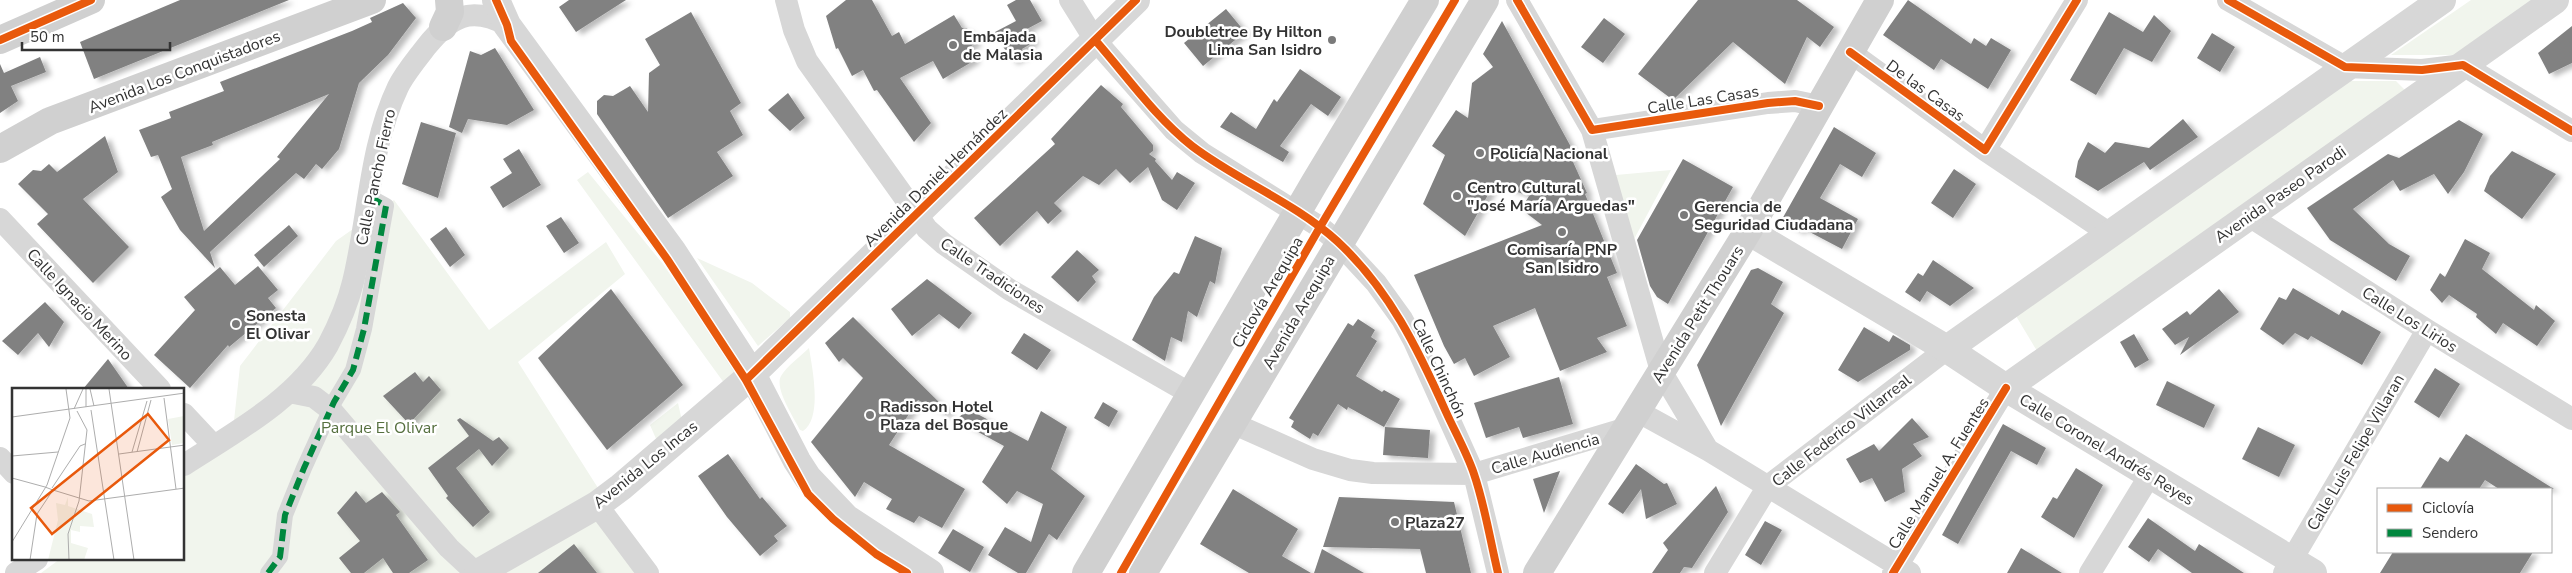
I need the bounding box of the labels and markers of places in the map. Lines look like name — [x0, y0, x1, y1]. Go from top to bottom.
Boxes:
place label: Doubletree By Hilton Lima San Isidro — [1164, 21, 1322, 61]
place label: Embajada de Malasia — [963, 26, 1043, 66]
marker: Doubletree By Hilton Lima San Isidro — [1326, 34, 1338, 46]
marker: Embajada de Malasia — [947, 39, 959, 51]
place label: Policía Nacional — [1490, 143, 1608, 165]
marker: Policía Nacional — [1474, 147, 1486, 159]
place label: Centro Cultural "José María Arguedas" — [1467, 177, 1635, 217]
marker: Centro Cultural "José María Arguedas" — [1451, 190, 1463, 202]
place label: Gerencia de Seguridad Ciudadana — [1694, 196, 1853, 236]
marker: Gerencia de Seguridad Ciudadana — [1678, 209, 1690, 221]
marker: Comisaría PNP San Isidro — [1556, 226, 1568, 238]
place label: Comisaría PNP San Isidro — [1507, 239, 1617, 279]
place label: Sonesta El Olivar — [246, 305, 311, 345]
marker: Sonesta El Olivar — [230, 318, 242, 330]
place label: Radisson Hotel Plaza del Bosque — [880, 396, 1008, 436]
marker: Radisson Hotel Plaza del Bosque — [864, 409, 876, 421]
place label: Plaza27 — [1405, 512, 1465, 534]
marker: Plaza27 — [1389, 516, 1401, 528]

